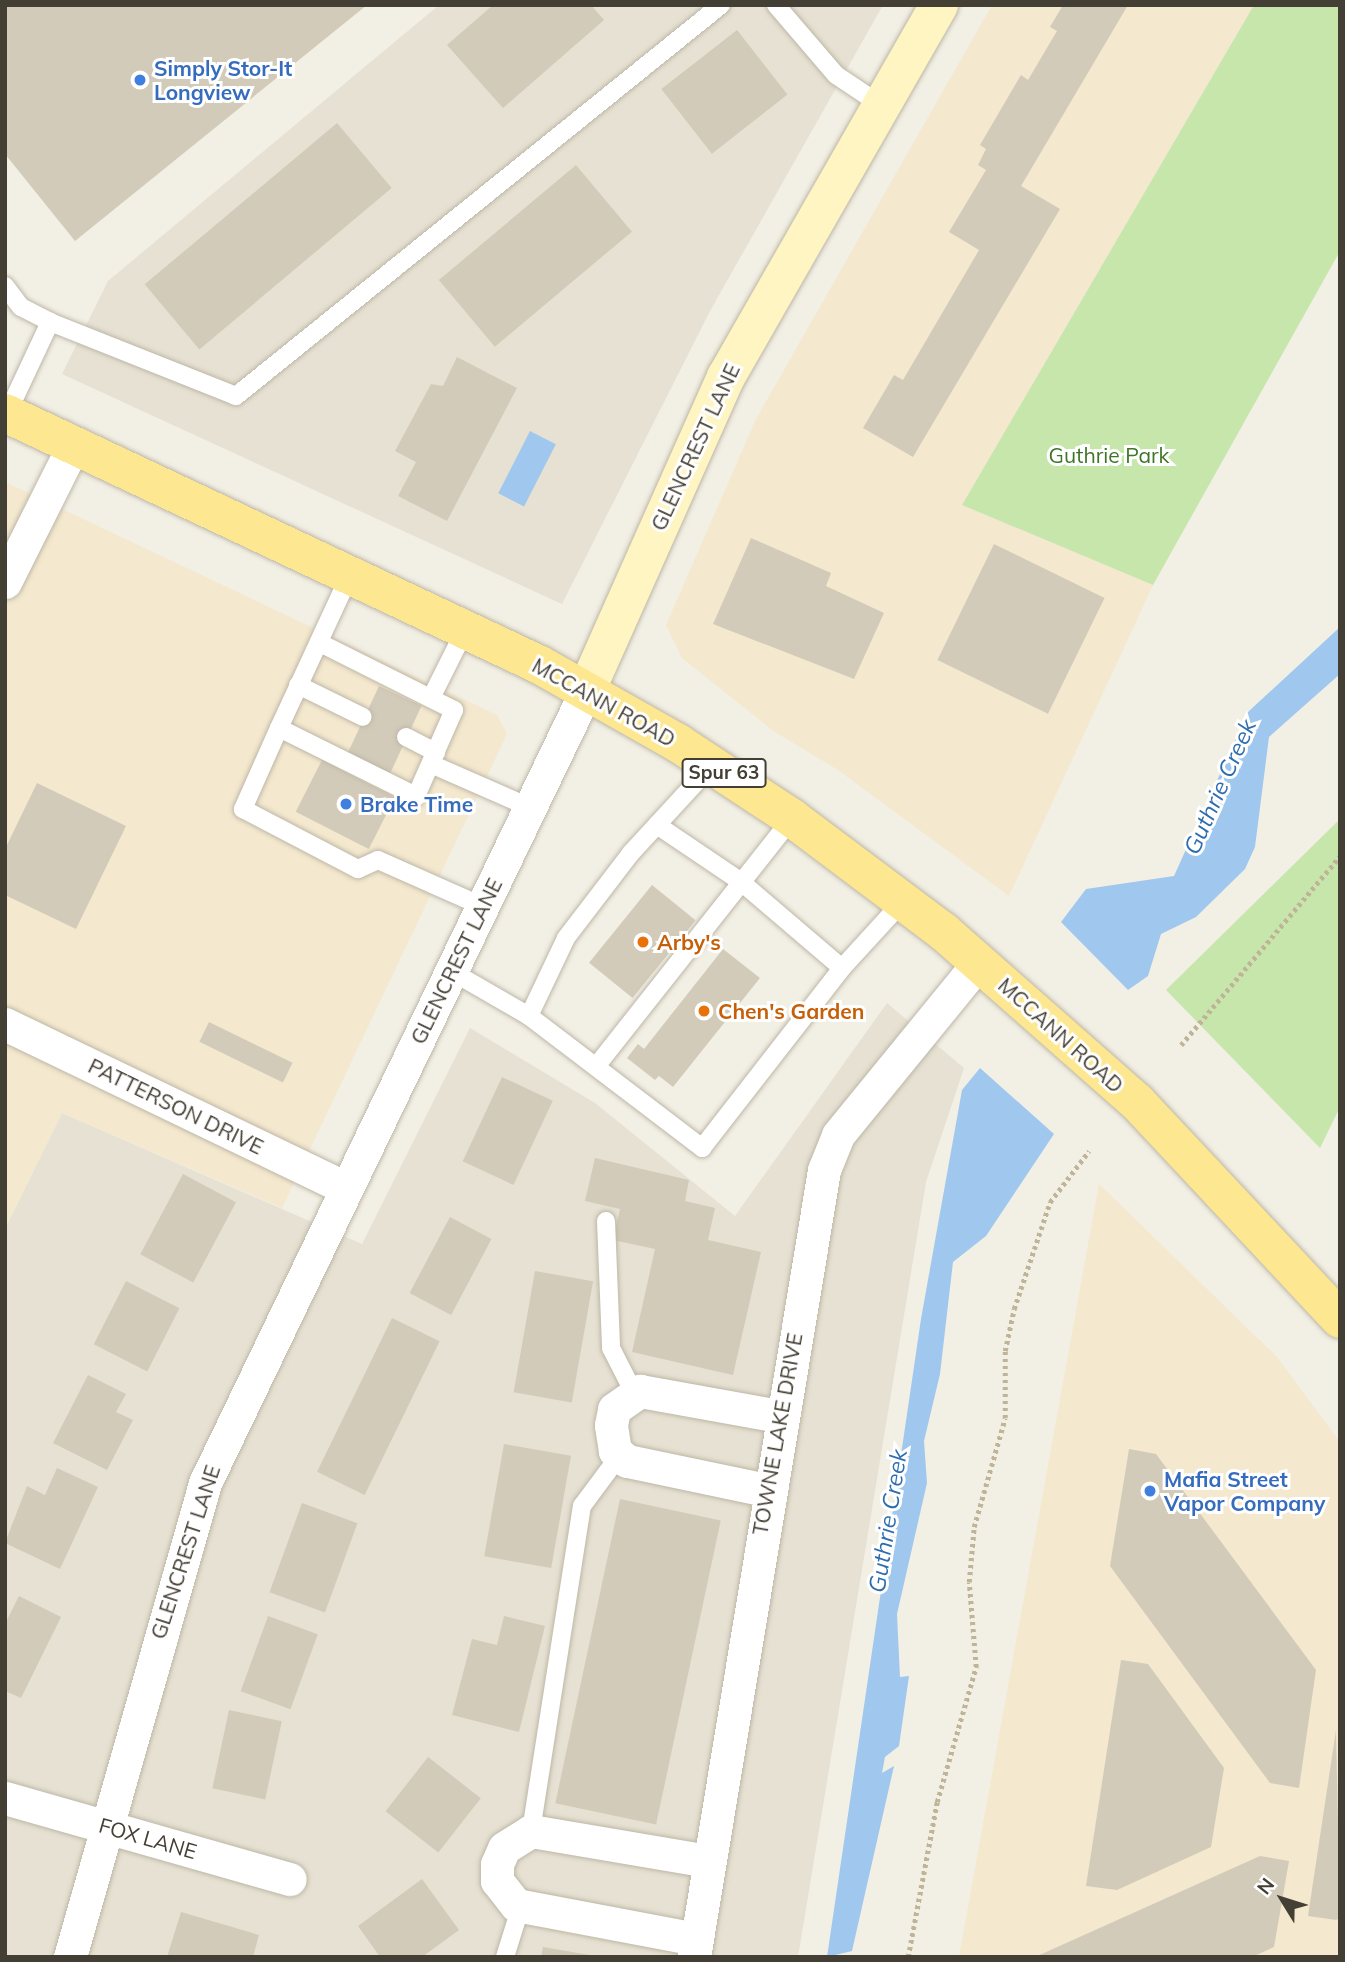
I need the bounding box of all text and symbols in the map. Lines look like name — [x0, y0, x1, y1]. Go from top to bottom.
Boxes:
place label: Simply Stor-It Longview — [154, 55, 292, 105]
marker: Simply Stor-It Longview — [132, 72, 148, 88]
street label: GLENCREST LANE — [645, 360, 745, 534]
park label: Guthrie Park — [1049, 442, 1169, 468]
street label: MCCANN ROAD — [528, 652, 680, 752]
water label: Guthrie Creek — [1178, 715, 1262, 859]
road number: Spur 63 — [680, 758, 768, 788]
place label: Brake Time — [360, 791, 473, 817]
marker: Brake Time — [338, 796, 354, 812]
street label: GLENCREST LANE — [405, 874, 507, 1048]
place label: Arby's — [657, 929, 721, 955]
marker: Arby's — [635, 934, 651, 950]
street label: MCCANN ROAD — [993, 972, 1129, 1098]
place label: Chen's Garden — [718, 998, 864, 1024]
marker: Chen's Garden — [696, 1003, 712, 1019]
street label: PATTERSON DRIVE — [84, 1053, 268, 1159]
street label: TOWNE LAKE DRIVE — [747, 1331, 807, 1537]
water label: Guthrie Creek — [863, 1447, 913, 1595]
street label: GLENCREST LANE — [145, 1462, 225, 1642]
place label: Mafia Street Vapor Company — [1164, 1466, 1325, 1516]
marker: Mafia Street Vapor Company — [1142, 1483, 1158, 1499]
street label: FOX LANE — [96, 1812, 200, 1864]
north arrow — [1247, 1864, 1317, 1934]
text: N — [1252, 1873, 1279, 1899]

